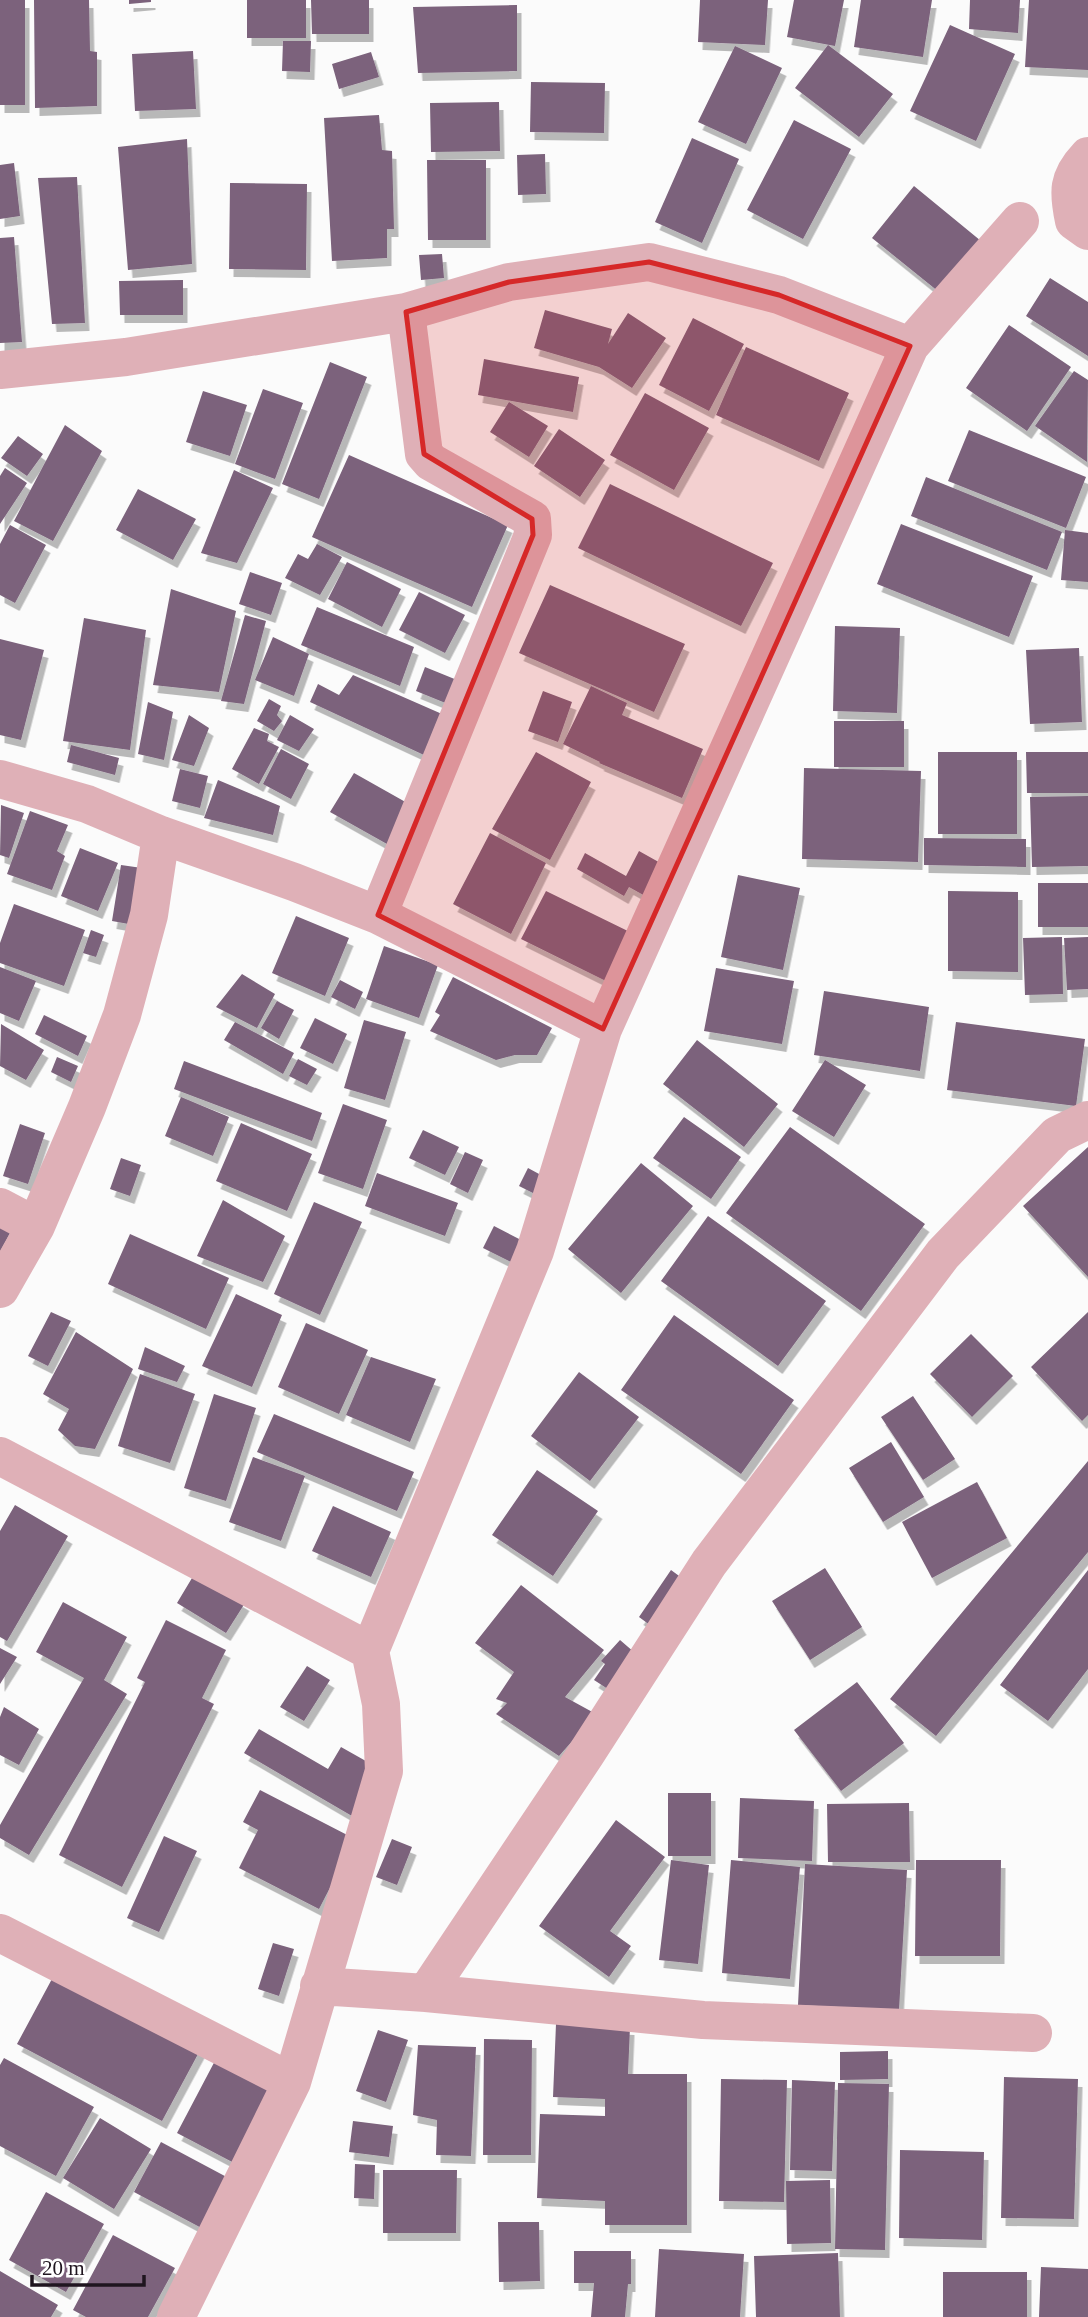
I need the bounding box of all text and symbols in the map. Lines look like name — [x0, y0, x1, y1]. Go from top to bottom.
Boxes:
scale bar — [32, 2244, 144, 2288]
text: 20 m — [42, 2256, 85, 2280]

